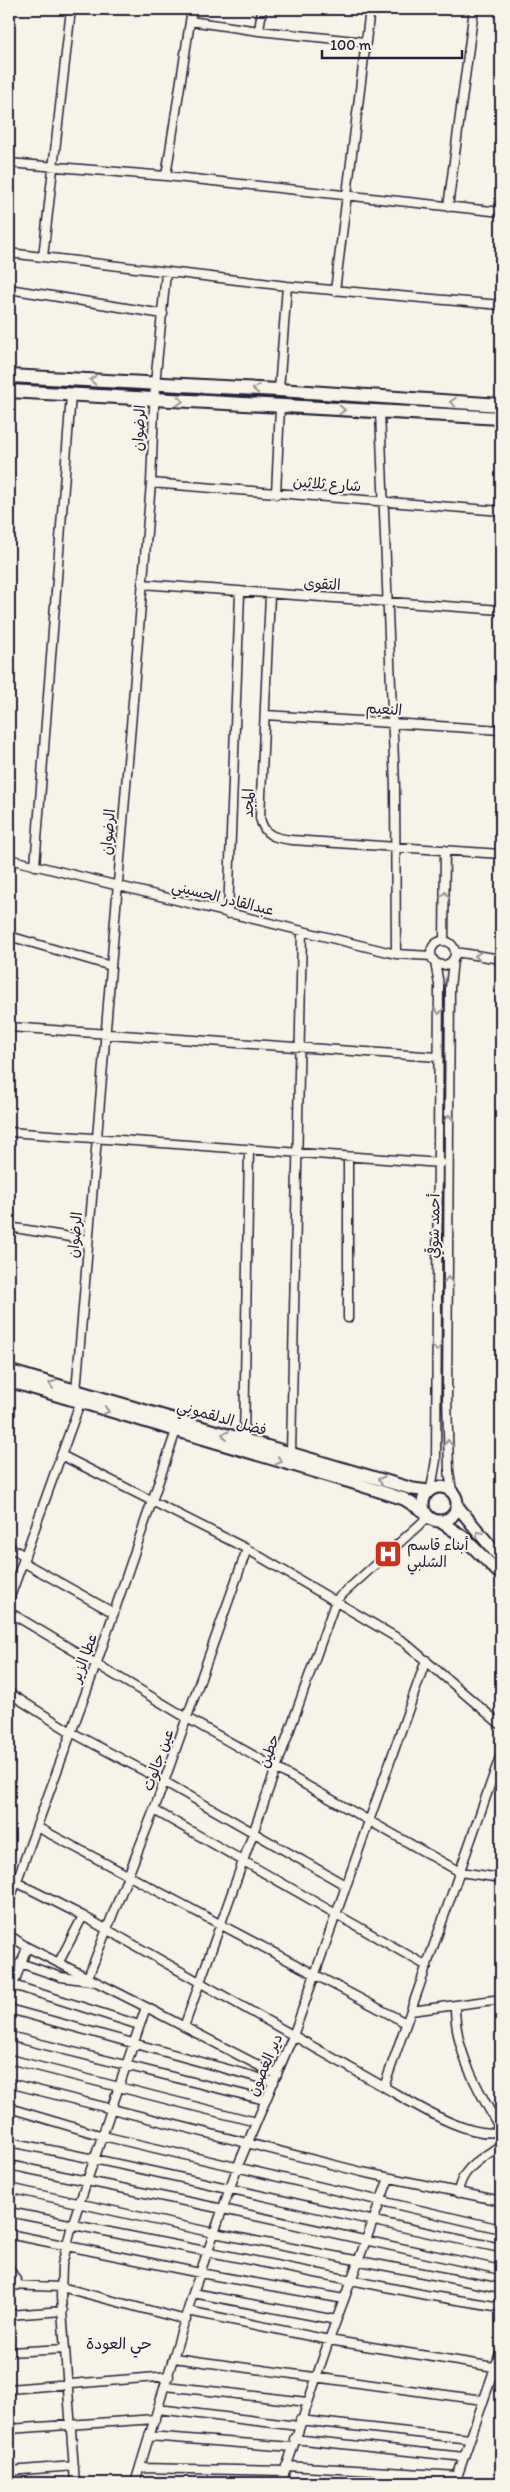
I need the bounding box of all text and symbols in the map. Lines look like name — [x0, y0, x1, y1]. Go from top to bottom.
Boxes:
scale bar — [322, 28, 462, 60]
text: 100 m — [330, 36, 372, 54]
one-way arrow — [89, 375, 97, 386]
one-way arrow — [251, 383, 259, 394]
one-way arrow — [176, 396, 184, 407]
one-way arrow — [448, 396, 456, 407]
street label: الرضوان — [129, 404, 149, 452]
one-way arrow — [338, 404, 346, 415]
street label: شارع ثلاثين — [292, 473, 362, 496]
street label: التقوى — [303, 574, 341, 594]
street label: النعيم — [365, 699, 403, 722]
street label: المجد — [239, 788, 257, 818]
street label: الرضوان — [97, 808, 119, 856]
street label: عبدالقادر الحسيني — [169, 877, 276, 923]
one-way arrow — [440, 891, 450, 899]
one-way arrow — [474, 951, 483, 961]
one-way arrow — [434, 1007, 444, 1015]
one-way arrow — [444, 1114, 454, 1122]
street label: أحمد شوقي — [422, 1193, 445, 1259]
street label: الرضوان — [64, 1211, 86, 1259]
one-way arrow — [442, 1276, 453, 1284]
one-way arrow — [431, 1344, 442, 1352]
one-way arrow — [49, 1380, 57, 1390]
street label: فضل الدلقموني — [174, 1397, 269, 1443]
one-way arrow — [101, 1405, 109, 1415]
one-way arrow — [222, 1430, 230, 1440]
one-way arrow — [443, 1439, 453, 1446]
one-way arrow — [274, 1455, 282, 1465]
one-way arrow — [378, 1475, 386, 1485]
one-way arrow — [475, 1530, 484, 1539]
place label: أبناء قاسم الشلبي — [407, 1536, 469, 1575]
hospital icon: أبناء قاسم الشلبي — [373, 1539, 403, 1569]
street label: عطا الزير — [67, 1631, 101, 1686]
street label: عين جالوت — [139, 1727, 178, 1794]
street label: حطين — [255, 1732, 283, 1770]
street label: دير الغصون — [244, 2031, 286, 2099]
district label: حي العودة — [86, 2334, 152, 2358]

